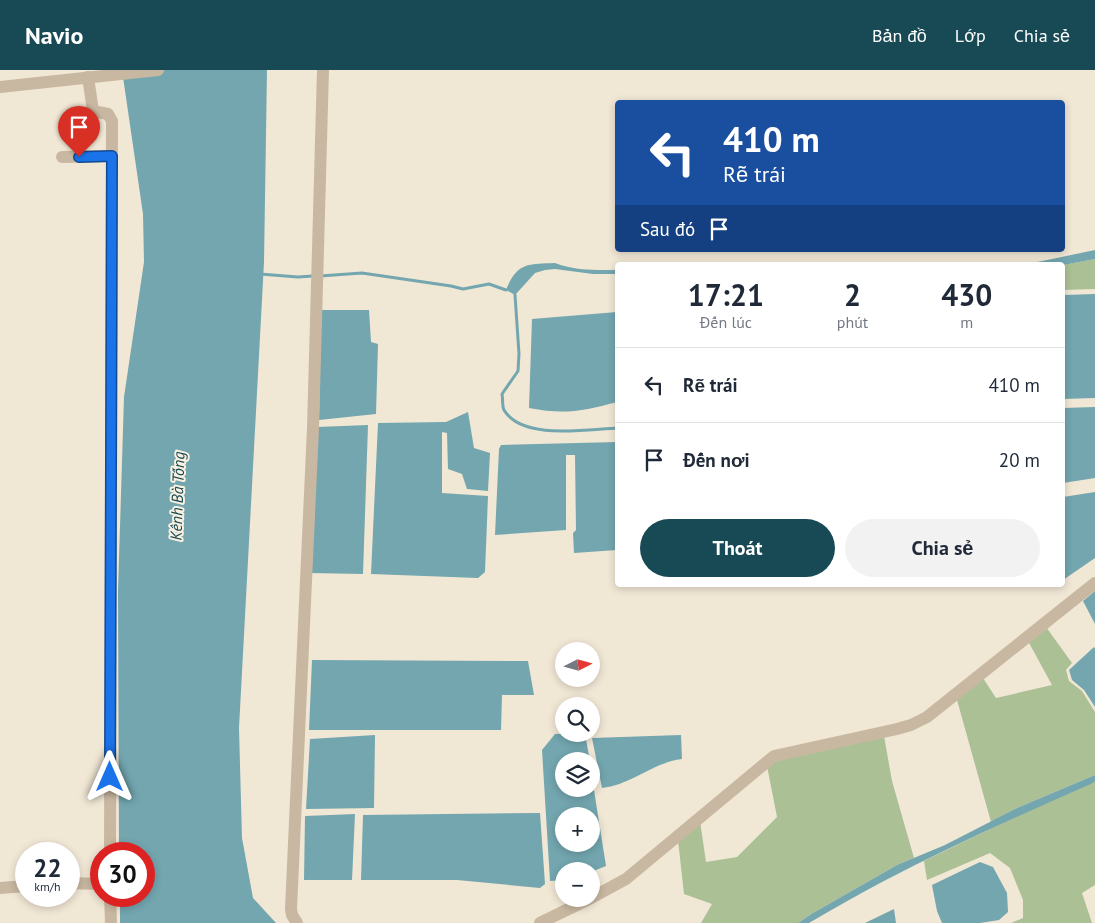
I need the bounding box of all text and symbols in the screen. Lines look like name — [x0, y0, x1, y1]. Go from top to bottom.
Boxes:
text: Navio — [25, 20, 83, 51]
text: Bản đồ — [872, 24, 927, 47]
text: Lớp — [955, 24, 986, 47]
text: Chia sẻ — [1014, 24, 1070, 47]
pin — [58, 106, 100, 157]
icon: arrive — [65, 113, 93, 141]
text: 410 m — [723, 116, 820, 162]
icon: left — [640, 120, 705, 185]
text: Rẽ trái — [723, 160, 786, 188]
icon: arrive — [705, 215, 733, 243]
text: Sau đó — [640, 217, 695, 241]
text: 17:21 — [688, 275, 764, 314]
text: 2 — [844, 275, 861, 314]
text: 430 — [941, 275, 992, 314]
text: Đến lúc — [700, 312, 752, 332]
text: phút — [837, 312, 868, 332]
text: m — [960, 312, 973, 332]
icon: left — [640, 371, 668, 399]
text: Rẽ trái — [683, 373, 738, 397]
text: 410 m — [988, 373, 1040, 397]
icon: arrive — [640, 446, 668, 474]
text: Đến nơi — [683, 448, 750, 472]
text: 20 m — [999, 448, 1040, 472]
water label: Kênh Bà Tống — [165, 451, 189, 541]
button: Thoát — [640, 519, 835, 577]
button: Chia sẻ — [845, 519, 1040, 577]
north arrow — [555, 642, 600, 688]
map controls — [555, 642, 600, 907]
button: search — [555, 697, 600, 742]
position arrow — [83, 750, 135, 802]
button: layers — [555, 752, 600, 797]
button: + — [555, 807, 600, 852]
speed limit sign: 30 — [90, 842, 155, 907]
text: 22 — [33, 852, 62, 884]
button: − — [555, 862, 600, 907]
text: km/h — [34, 879, 61, 894]

